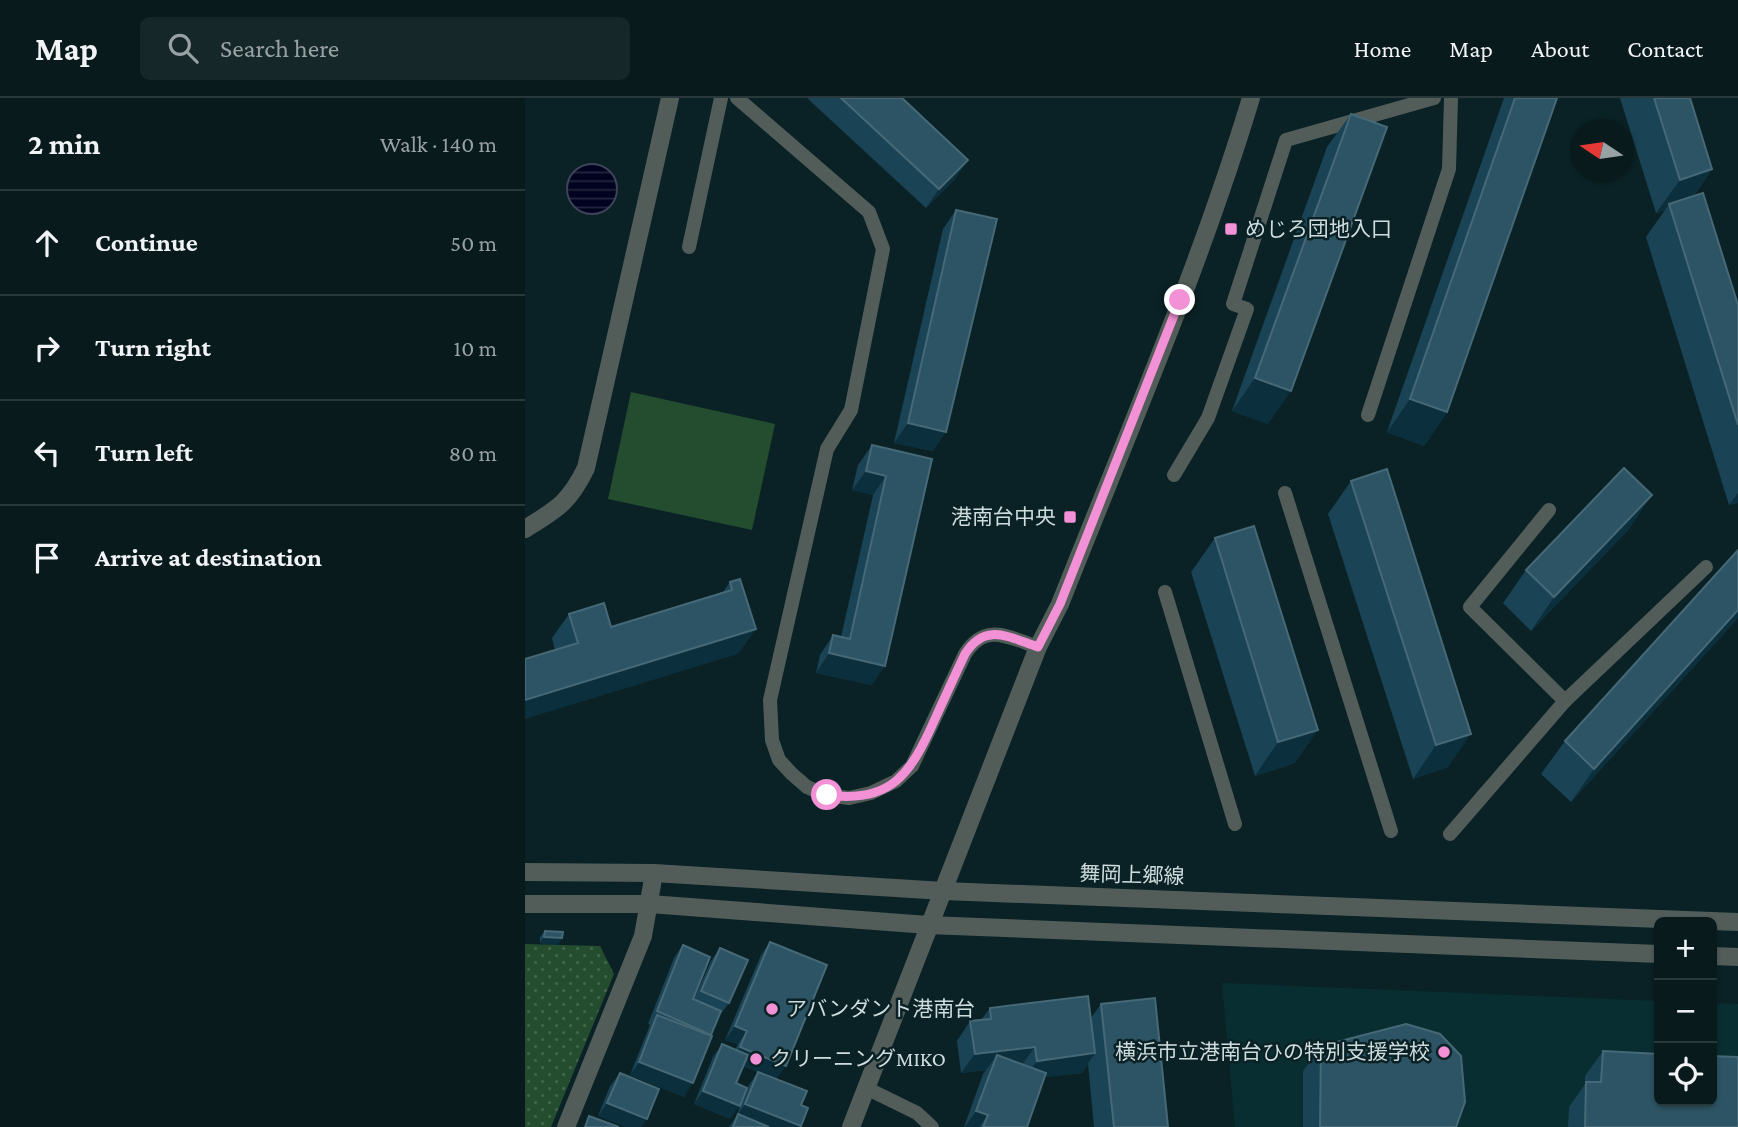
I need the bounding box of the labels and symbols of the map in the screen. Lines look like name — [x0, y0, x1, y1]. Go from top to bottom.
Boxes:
north arrow — [1570, 119, 1633, 182]
place label: めじろ団地入口 — [1245, 217, 1392, 241]
marker: めじろ団地入口 — [1223, 221, 1239, 237]
route end — [1164, 284, 1195, 315]
place label: 港南台中央 — [951, 505, 1056, 529]
marker: 港南台中央 — [1062, 509, 1078, 525]
route start — [811, 779, 842, 810]
street label: 舞岡上郷線 — [1079, 861, 1185, 889]
place label: アバンダント港南台 — [786, 997, 975, 1021]
marker: アバンダント港南台 — [764, 1001, 780, 1017]
place label: 横浜市立港南台ひの特別支援学校 — [1115, 1040, 1430, 1064]
marker: 横浜市立港南台ひの特別支援学校 — [1436, 1044, 1452, 1060]
place label: クリーニングMIKO — [770, 1047, 946, 1071]
marker: クリーニングMIKO — [748, 1051, 764, 1067]

